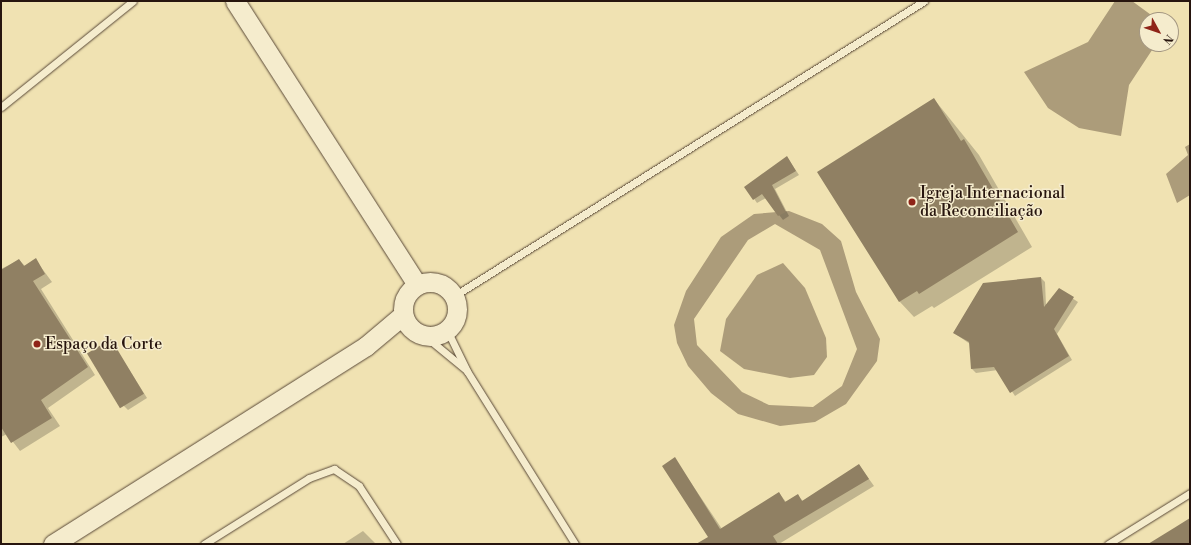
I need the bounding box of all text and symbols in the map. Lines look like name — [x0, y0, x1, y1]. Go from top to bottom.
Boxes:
north arrow — [1139, 12, 1179, 52]
text: N — [1159, 31, 1176, 47]
place label: Igreja Internacional da Reconciliação — [920, 183, 1065, 221]
marker: Igreja Internacional da Reconciliação — [907, 197, 917, 207]
place label: Espaço da Corte — [45, 334, 162, 354]
marker: Espaço da Corte — [32, 339, 42, 349]

